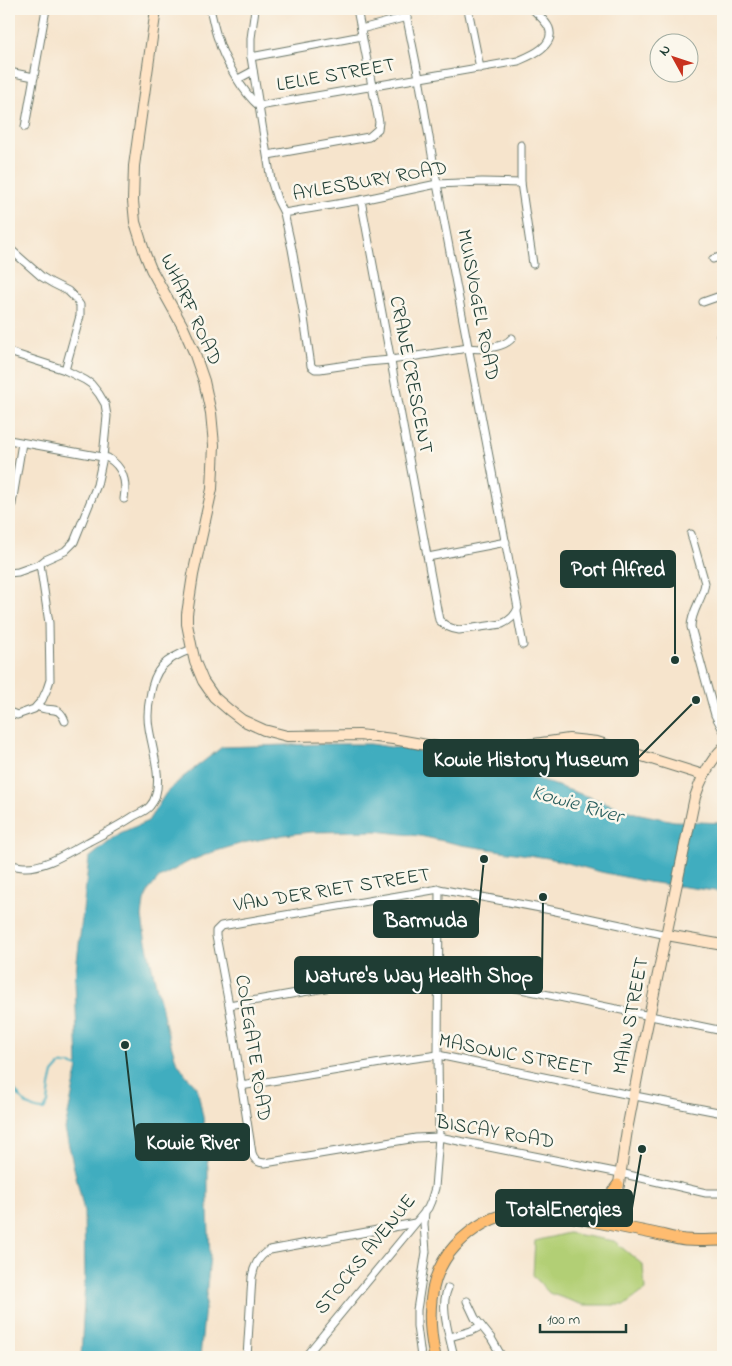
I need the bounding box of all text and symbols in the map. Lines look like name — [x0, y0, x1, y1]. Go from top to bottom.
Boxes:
north arrow — [650, 32, 700, 82]
text: N — [654, 40, 676, 61]
street label: LELIE STREET — [274, 51, 398, 101]
street label: AYLESBURY ROAD — [290, 154, 450, 210]
street label: MUISVOGEL ROAD — [448, 227, 506, 383]
street label: WHARF ROAD — [152, 250, 228, 370]
street label: CRANE CRESCENT — [380, 294, 440, 456]
callout: Port Alfred — [561, 551, 675, 587]
text: Port Alfred — [571, 556, 665, 586]
callout: Kowie History Museum — [424, 740, 638, 776]
text: Kowie History Museum — [434, 746, 628, 778]
water label: Kowie River — [528, 778, 628, 833]
street label: VAN DER RIET STREET — [231, 861, 432, 921]
callout: Barmuda — [374, 901, 478, 937]
text: Barmuda — [383, 907, 468, 937]
street label: MAIN STREET — [606, 955, 658, 1077]
callout: Nature's Way Health Shop — [295, 957, 542, 993]
text: Nature's Way Health Shop — [305, 962, 533, 994]
street label: COLEGATE ROAD — [226, 973, 278, 1123]
street label: MASONIC STREET — [436, 1027, 594, 1085]
street label: BISCAY ROAD — [432, 1108, 557, 1158]
callout: Kowie River — [136, 1124, 249, 1160]
text: Kowie River — [146, 1129, 240, 1159]
street label: STOCKS AVENUE — [308, 1188, 424, 1322]
callout: TotalEnergies — [496, 1190, 632, 1226]
text: TotalEnergies — [506, 1196, 622, 1228]
scale bar — [540, 1301, 626, 1333]
text: 100 m — [547, 1309, 580, 1331]

